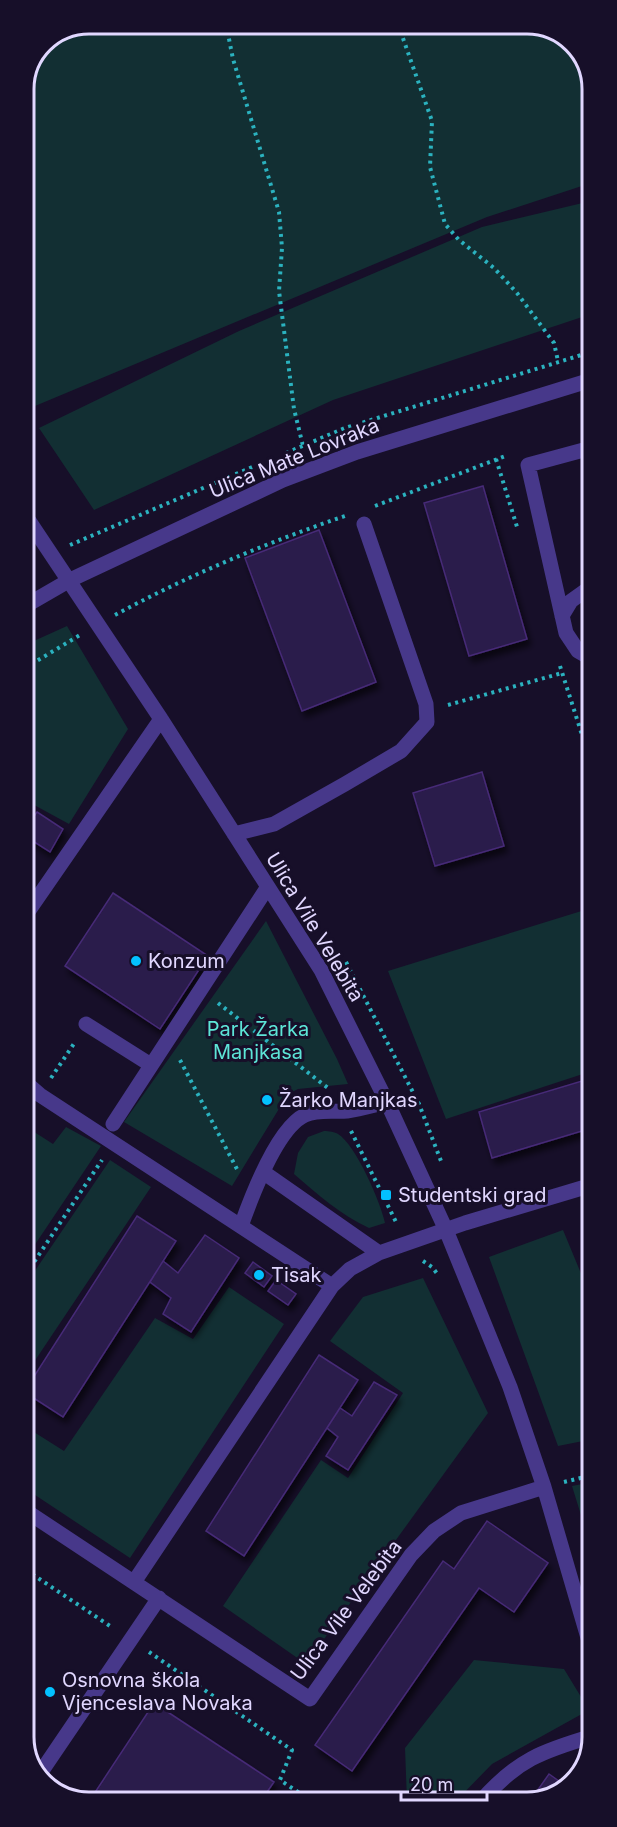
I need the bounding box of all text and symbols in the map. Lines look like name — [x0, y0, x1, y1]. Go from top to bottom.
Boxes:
street label: Ulica Mate Lovraka — [206, 413, 382, 503]
street label: Ulica Vile Velebita — [261, 848, 369, 1006]
place label: Konzum — [148, 949, 225, 973]
marker: Konzum — [129, 954, 143, 968]
park label: Park Žarka Manjkasa — [207, 1016, 309, 1064]
place label: Žarko Manjkas — [279, 1087, 418, 1112]
marker: Žarko Manjkas — [260, 1093, 274, 1107]
place label: Studentski grad — [398, 1183, 547, 1207]
marker: Studentski grad — [379, 1188, 393, 1202]
place label: Tisak — [271, 1263, 322, 1287]
marker: Tisak — [252, 1268, 266, 1282]
street label: Ulica Vile Velebita — [285, 1535, 407, 1685]
place label: Osnovna škola Vjenceslava Novaka — [62, 1668, 253, 1715]
marker: Osnovna škola Vjenceslava Novaka — [43, 1685, 57, 1699]
scale bar — [401, 1764, 486, 1802]
text: 20 m — [410, 1774, 453, 1795]

